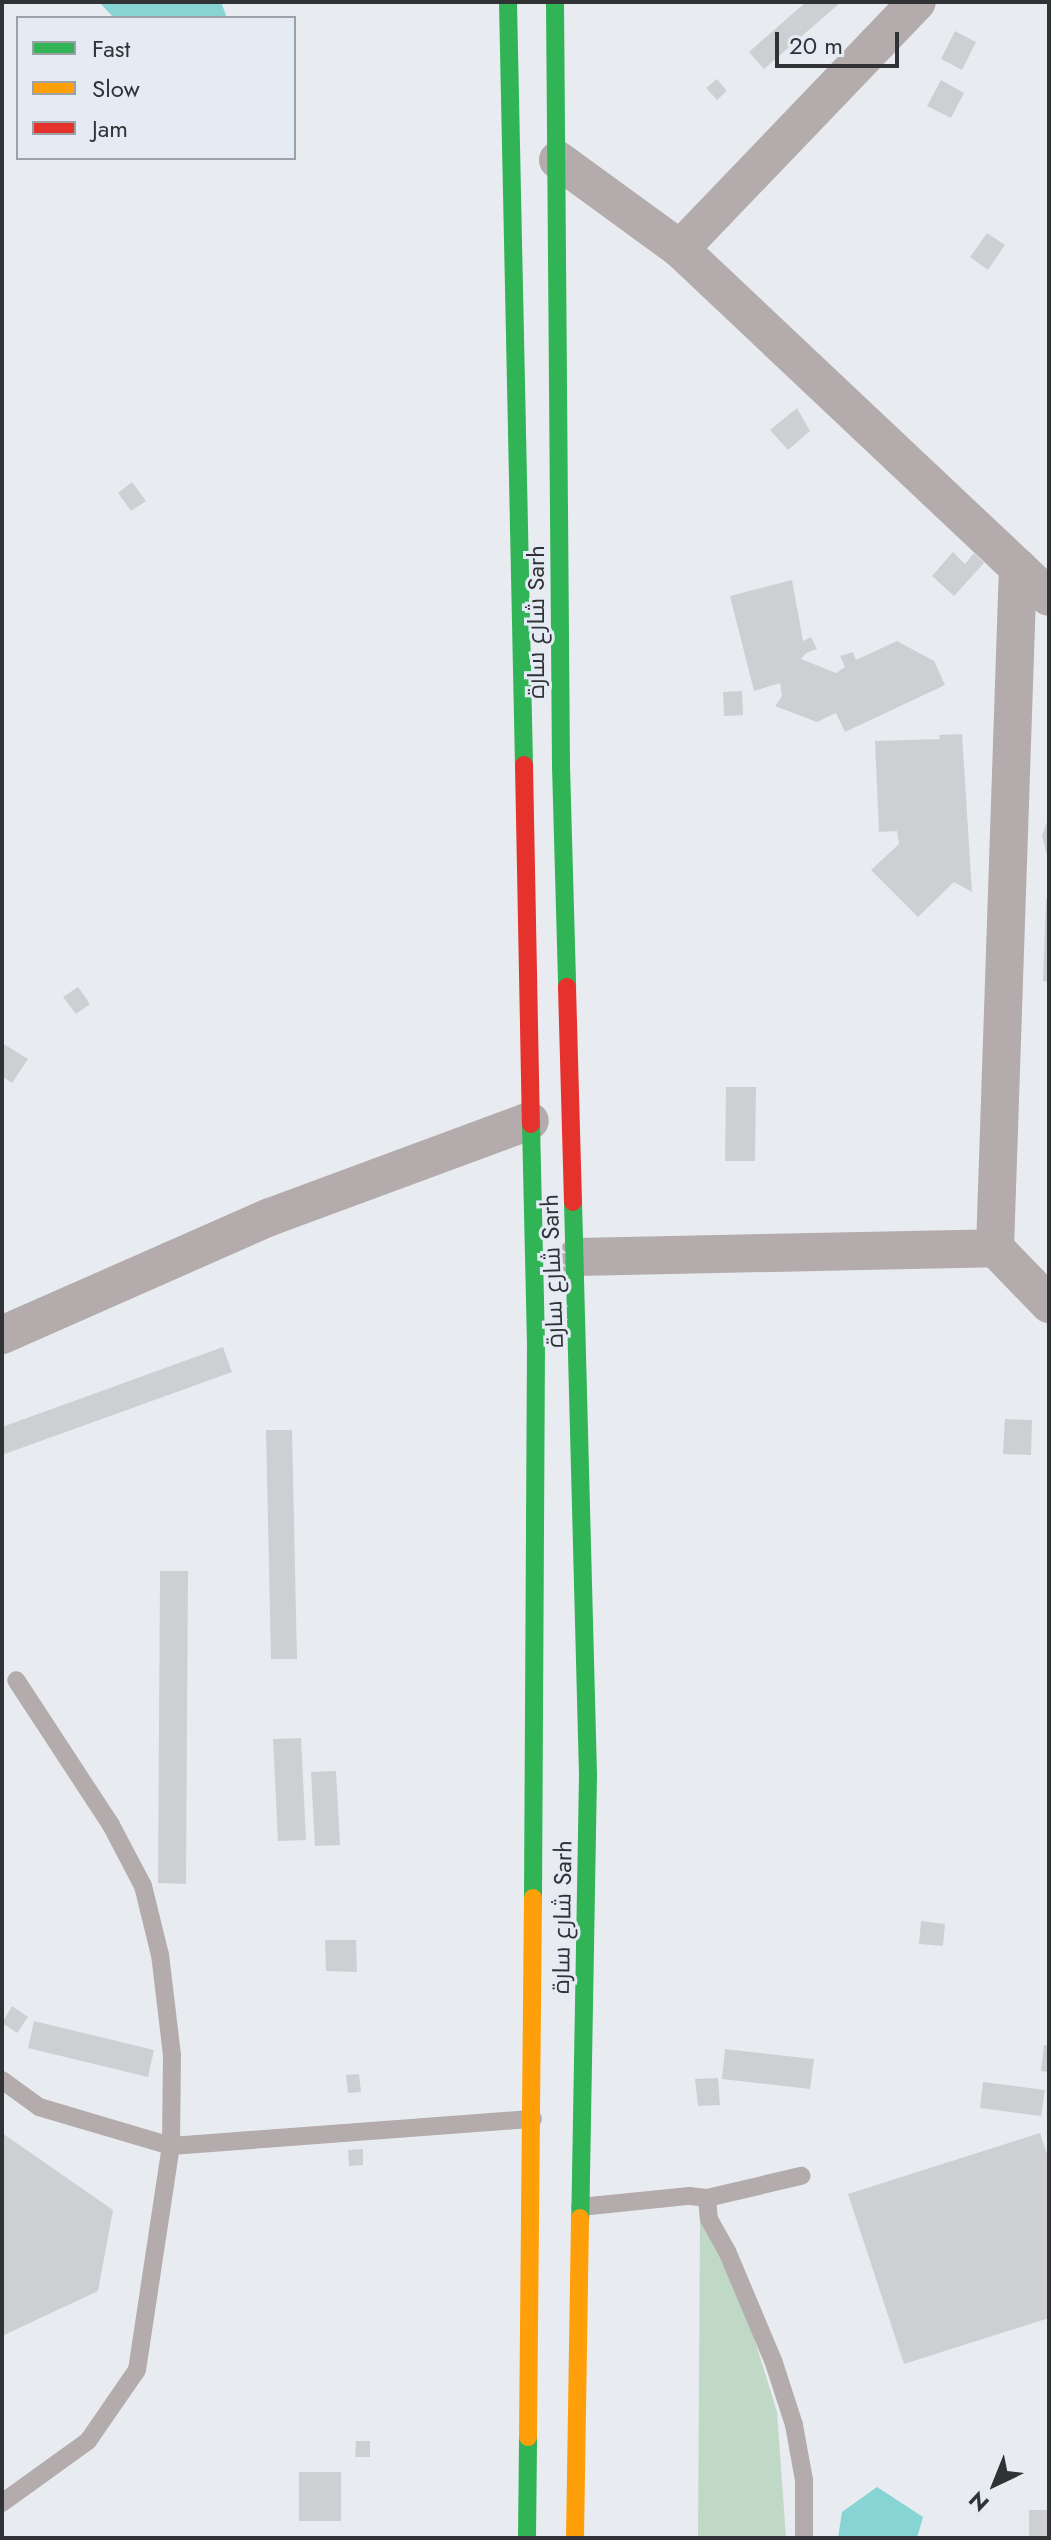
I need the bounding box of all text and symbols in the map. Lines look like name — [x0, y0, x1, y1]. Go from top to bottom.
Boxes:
legend — [16, 16, 296, 160]
scale bar — [779, 16, 903, 66]
text: 20 m — [789, 28, 843, 63]
text: Fast — [92, 31, 130, 66]
text: Slow — [92, 71, 140, 106]
text: Jam — [92, 111, 128, 146]
street label: شارع سارة Sarh — [522, 545, 550, 699]
street label: شارع سارة Sarh — [535, 1194, 569, 1348]
street label: شارع سارة Sarh — [546, 1840, 578, 1994]
north arrow — [955, 2444, 1035, 2524]
text: N — [961, 2484, 996, 2519]

